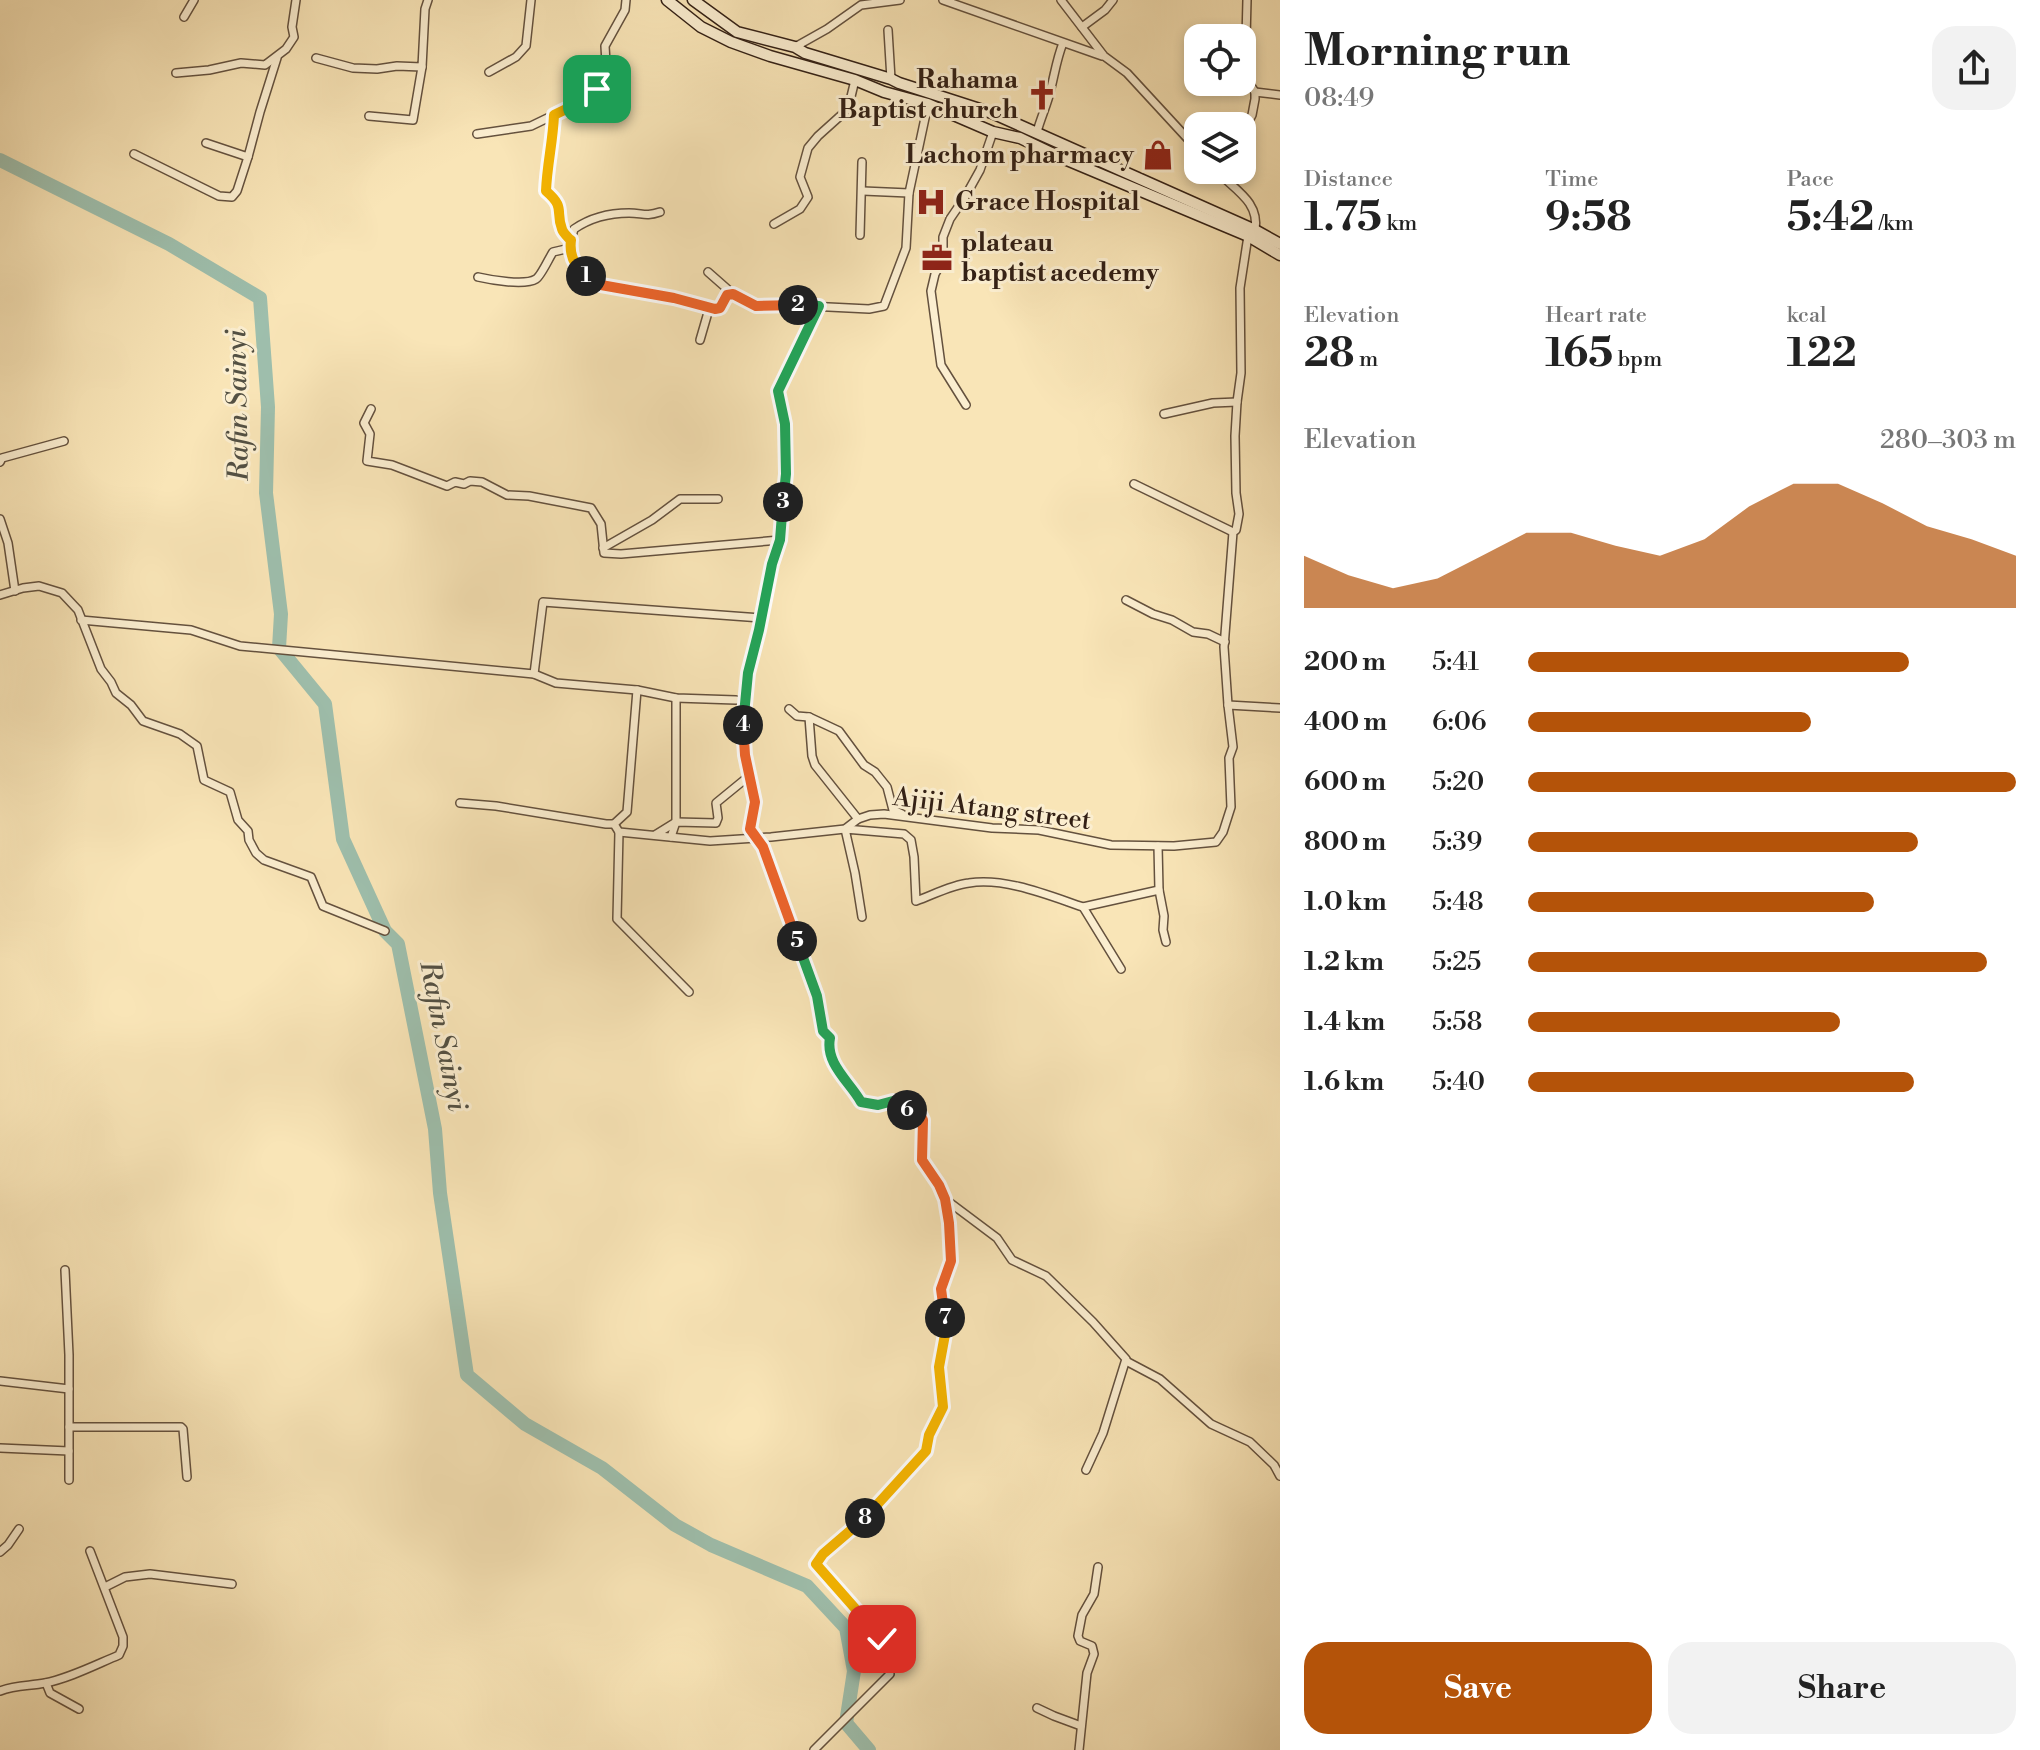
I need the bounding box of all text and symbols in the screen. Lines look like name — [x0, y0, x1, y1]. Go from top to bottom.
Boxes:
map controls — [1184, 24, 1256, 184]
button: locate — [1184, 24, 1256, 96]
text: Morning run — [1304, 24, 1570, 79]
button: share — [1932, 26, 2016, 110]
pin — [563, 55, 631, 123]
place label: Rahama Baptist church — [838, 64, 1019, 126]
icon: arrive — [575, 67, 619, 111]
church icon: Rahama Baptist church — [1025, 78, 1059, 112]
text: 08:49 — [1304, 82, 1374, 114]
button: layers — [1184, 112, 1256, 184]
shop icon: Lachom pharmacy — [1141, 138, 1175, 172]
place label: Lachom pharmacy — [905, 139, 1135, 171]
text: Distance — [1304, 166, 1393, 193]
text: Time — [1545, 166, 1598, 193]
text: Pace — [1787, 166, 1834, 193]
hospital icon: Grace Hospital — [914, 185, 948, 219]
place label: Grace Hospital — [955, 186, 1140, 218]
text: 1.75 — [1304, 193, 1382, 243]
text: 9:58 — [1545, 193, 1632, 243]
text: 5:42 — [1787, 193, 1874, 243]
text: km — [1382, 210, 1417, 237]
text: /km — [1874, 210, 1914, 237]
place label: plateau baptist acedemy — [961, 227, 1160, 289]
office icon: plateau baptist acedemy — [920, 241, 954, 275]
pin: 1 — [566, 256, 606, 296]
text: 1 — [581, 262, 591, 289]
pin: 2 — [778, 285, 818, 325]
text: 2 — [791, 291, 805, 318]
text: Elevation — [1304, 302, 1399, 329]
text: Heart rate — [1545, 302, 1647, 329]
text: kcal — [1787, 302, 1827, 329]
water label: Rafin Sainyi — [219, 328, 257, 482]
text: 28 — [1304, 329, 1354, 379]
text: 165 — [1545, 329, 1613, 379]
text: 122 — [1787, 329, 1857, 379]
text: m — [1354, 346, 1378, 373]
text: bpm — [1613, 346, 1662, 373]
text: Elevation — [1304, 424, 1417, 456]
text: 280–303 m — [1880, 424, 2016, 456]
pin: 3 — [763, 482, 803, 522]
text: 3 — [776, 488, 790, 515]
text: 200 m — [1304, 646, 1386, 678]
text: 5:41 — [1432, 646, 1479, 678]
pin: 4 — [723, 705, 763, 745]
text: 400 m — [1304, 706, 1387, 738]
text: 6:06 — [1432, 706, 1487, 738]
text: 4 — [736, 711, 750, 738]
text: 600 m — [1304, 766, 1386, 798]
text: 5:20 — [1432, 766, 1484, 798]
street label: Ajiji Atang street — [890, 781, 1093, 837]
text: 800 m — [1304, 826, 1386, 858]
text: 5:39 — [1432, 826, 1482, 858]
text: 1.0 km — [1304, 886, 1387, 918]
text: 5:48 — [1432, 886, 1484, 918]
pin: 5 — [777, 921, 817, 961]
text: 5 — [790, 927, 804, 954]
text: 1.2 km — [1304, 946, 1384, 978]
text: 5:25 — [1432, 946, 1481, 978]
water label: Rafin Sainyi — [411, 957, 475, 1114]
text: 1.4 km — [1304, 1006, 1385, 1038]
text: 5:58 — [1432, 1006, 1482, 1038]
text: 1.6 km — [1304, 1066, 1384, 1098]
text: 5:40 — [1432, 1066, 1485, 1098]
pin: 6 — [887, 1090, 927, 1130]
text: 6 — [900, 1096, 914, 1123]
pin: 7 — [925, 1298, 965, 1338]
text: 7 — [939, 1304, 951, 1331]
pin: 8 — [845, 1498, 885, 1538]
text: 8 — [858, 1504, 872, 1531]
pin — [848, 1605, 916, 1673]
icon: check — [860, 1617, 904, 1661]
button: Save — [1304, 1642, 1652, 1734]
button: Share — [1668, 1642, 2016, 1734]

